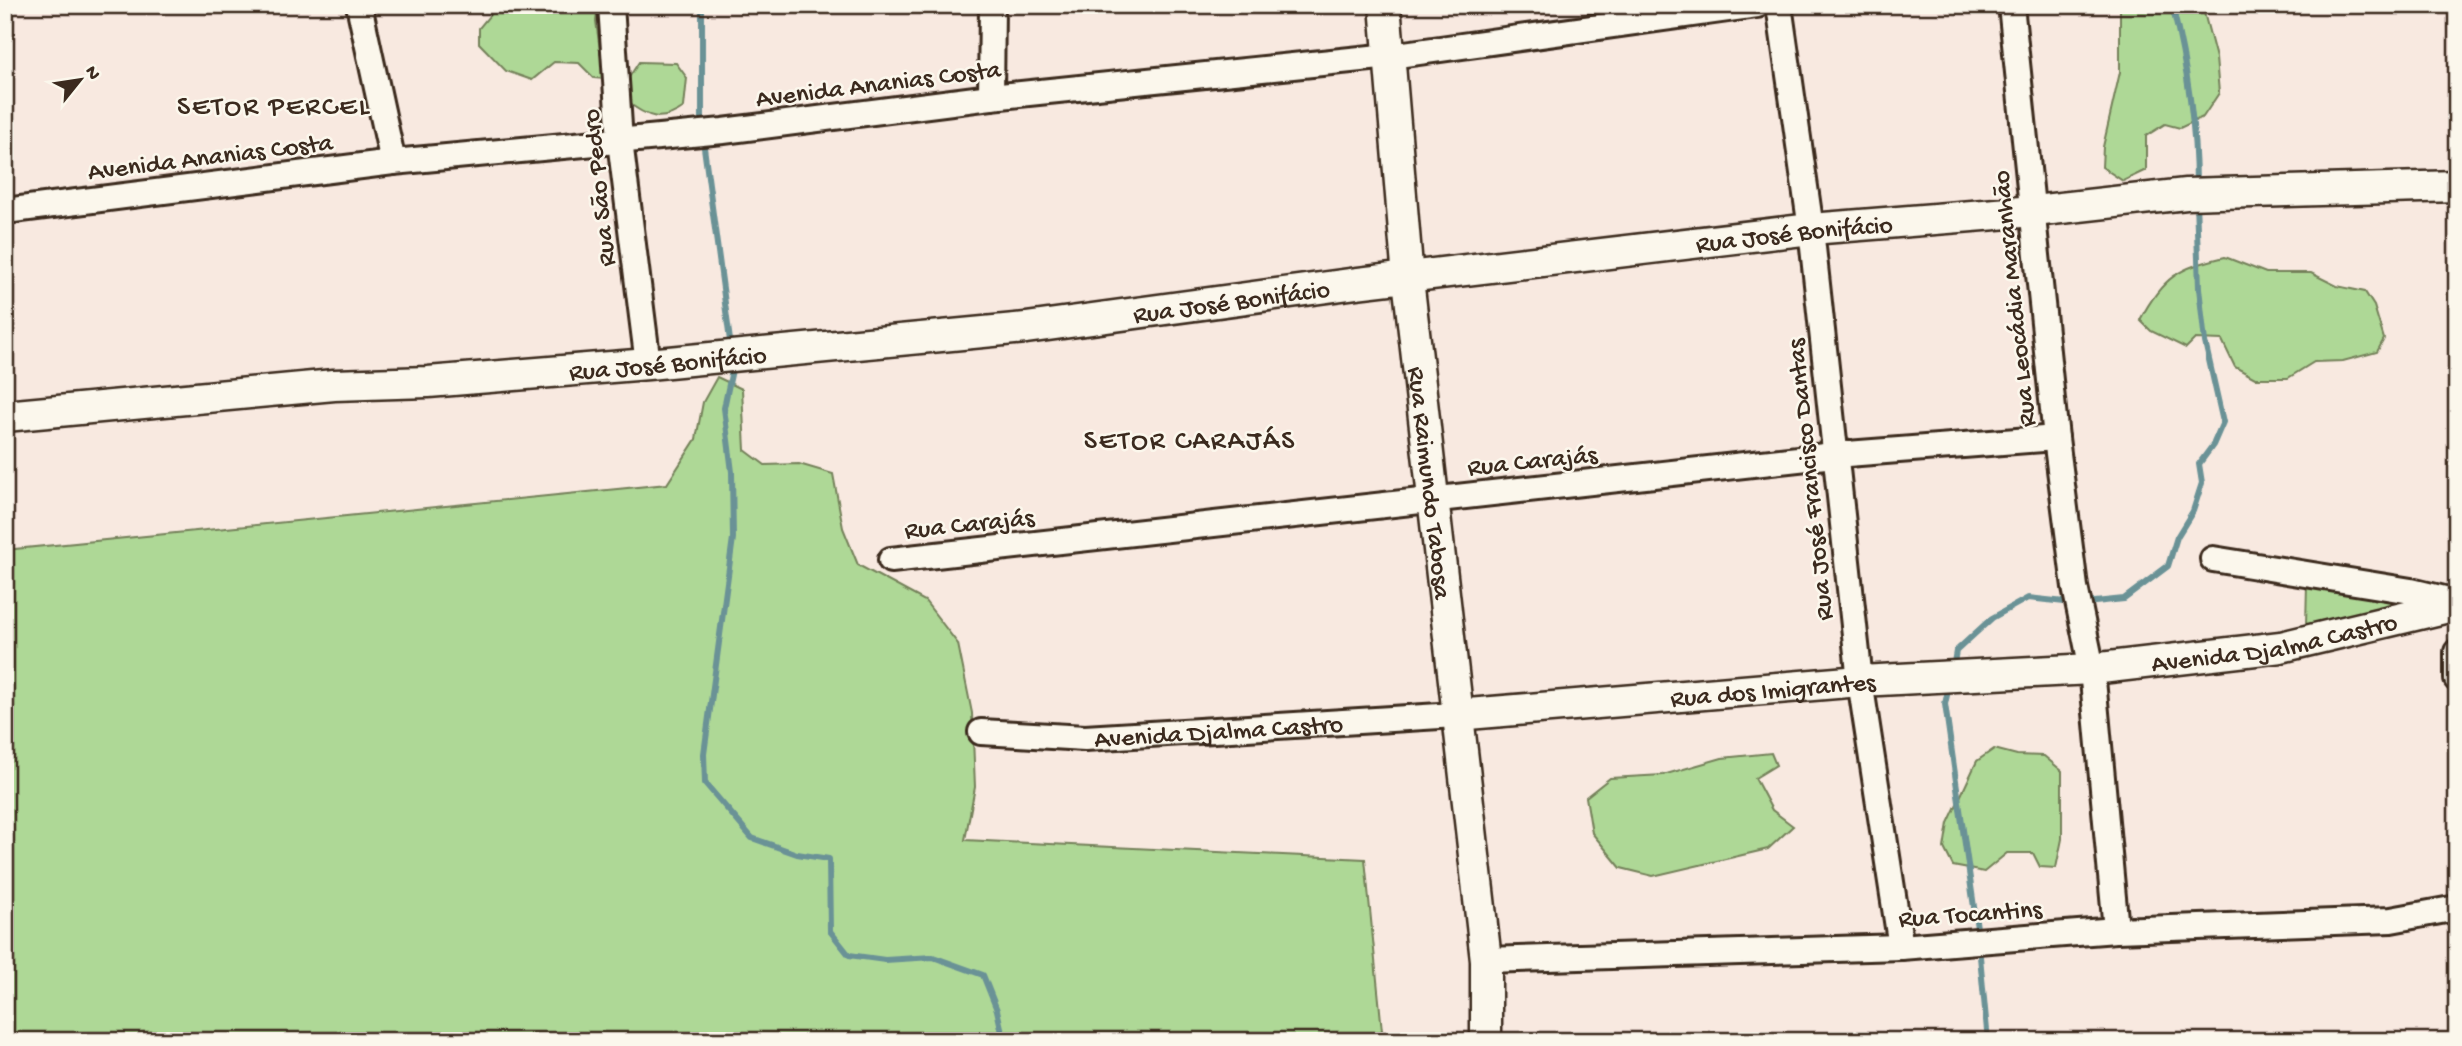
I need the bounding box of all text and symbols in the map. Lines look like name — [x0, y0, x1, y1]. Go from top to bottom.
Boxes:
north arrow — [46, 46, 116, 116]
street label: Avenida Ananias Costa — [754, 56, 1004, 117]
text: N — [79, 62, 105, 84]
district label: SETOR PERCEL — [177, 92, 371, 125]
street label: Rua São Pedro — [578, 107, 625, 268]
street label: Avenida Ananias Costa — [86, 129, 336, 190]
street label: Rua Leocádia Maranhão — [1988, 169, 2045, 428]
street label: Rua José Bonifácio — [1694, 211, 1894, 263]
street label: Rua José Bonifácio — [1132, 276, 1332, 333]
street label: Rua José Francisco Dantas — [1782, 336, 1843, 622]
street label: Rua José Bonifácio — [568, 342, 768, 390]
street label: Rua Raimundo Tabosa — [1398, 365, 1456, 603]
district label: SETOR CARAJÁS — [1084, 426, 1296, 459]
street label: Rua Carajás — [1466, 441, 1600, 486]
street label: Rua Carajás — [903, 504, 1037, 549]
street label: Avenida Djalma Castro — [2150, 609, 2401, 682]
street label: Rua dos Imigrantes — [1669, 669, 1878, 717]
street label: Avenida Djalma Castro — [1093, 711, 1344, 757]
street label: Rua Tocantins — [1898, 896, 2044, 937]

